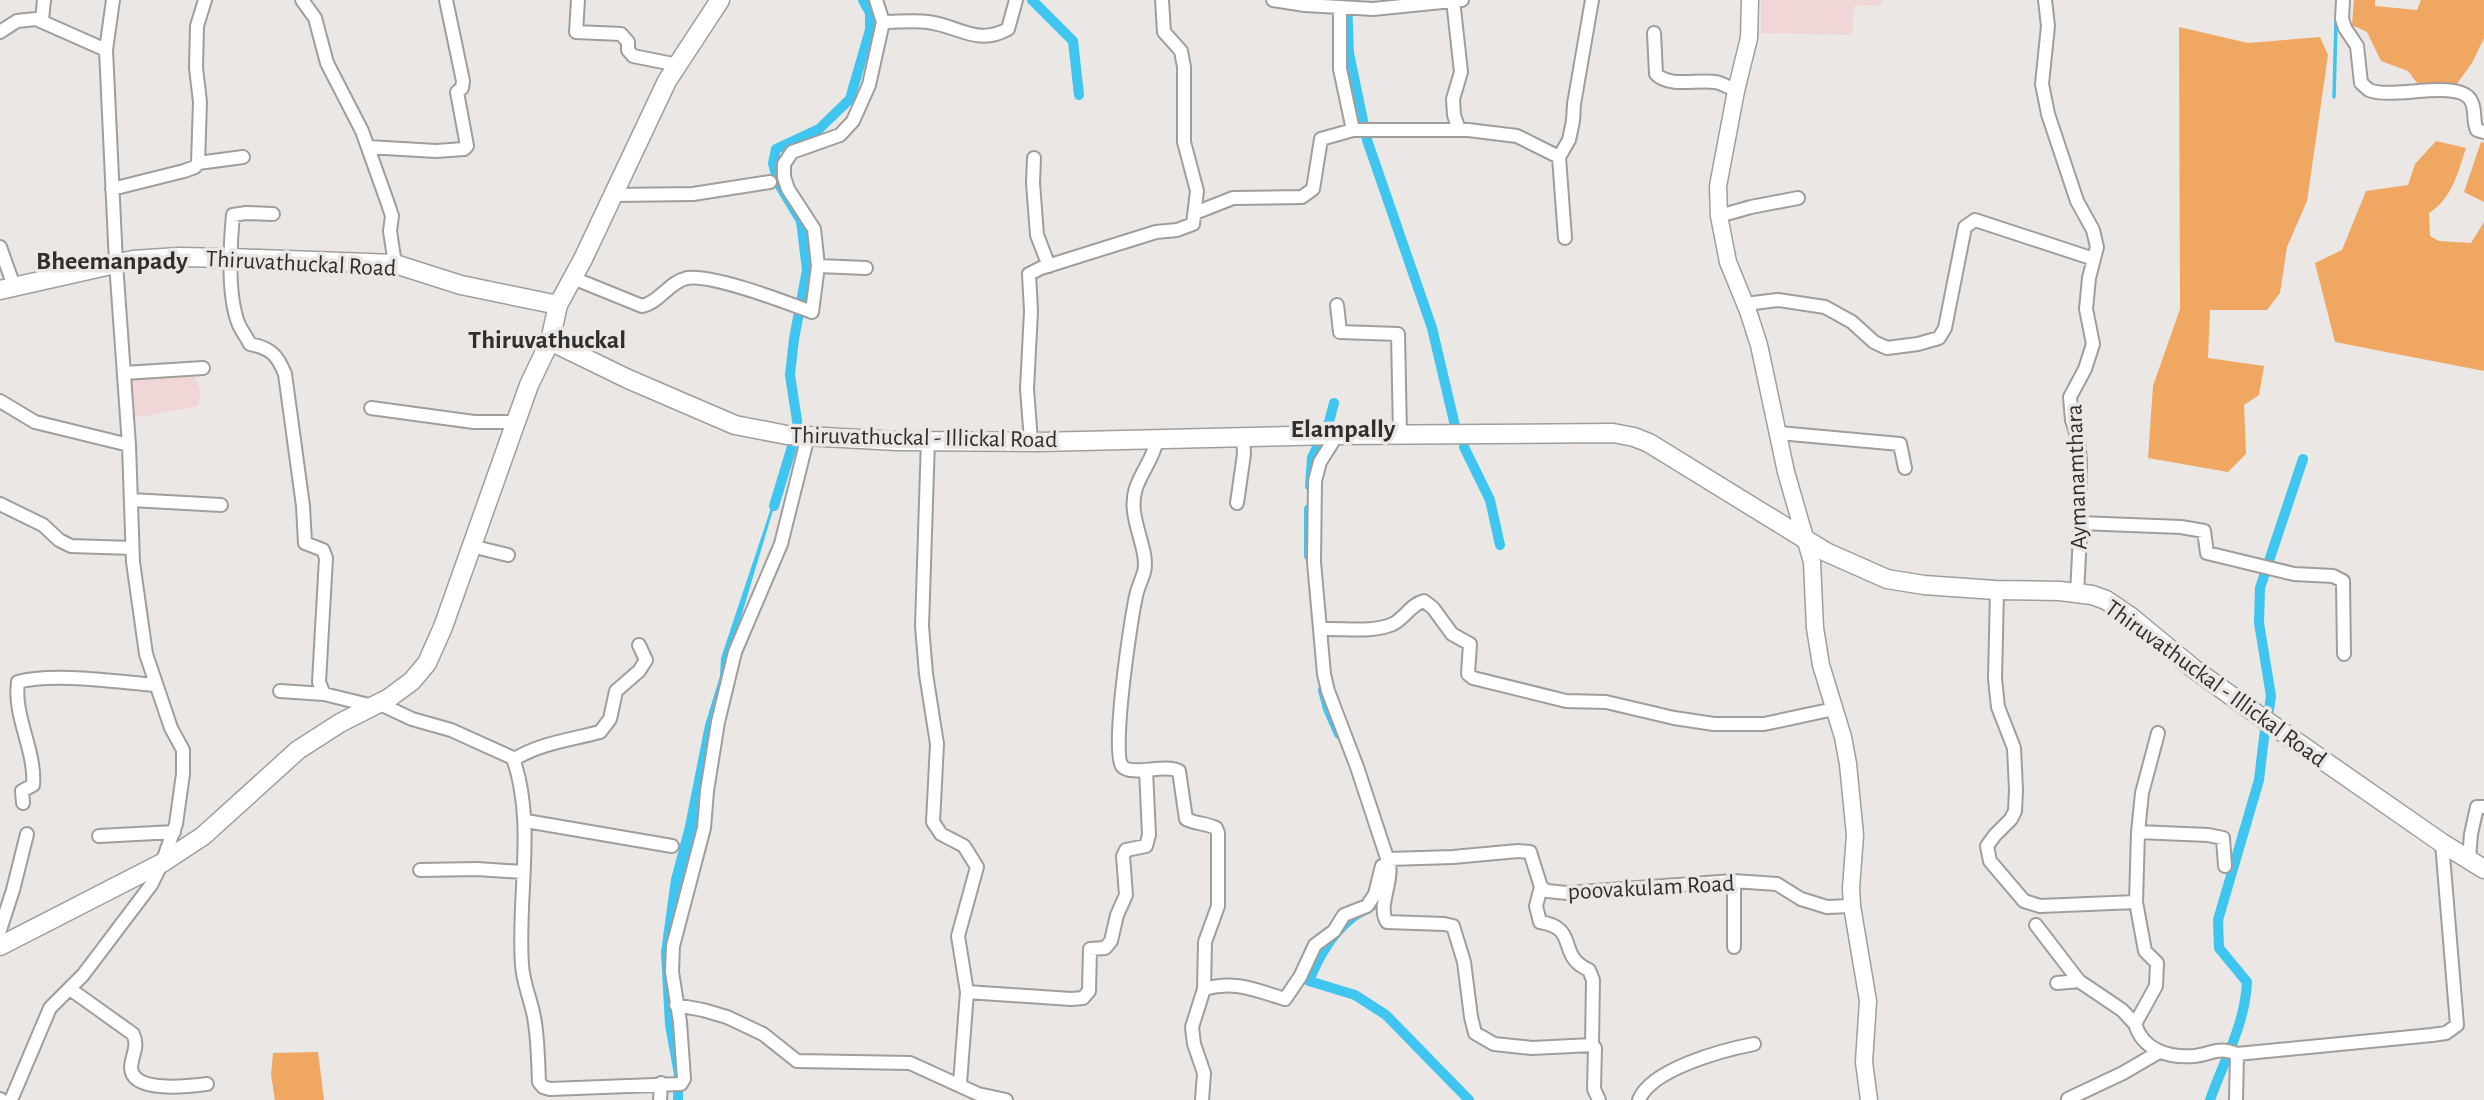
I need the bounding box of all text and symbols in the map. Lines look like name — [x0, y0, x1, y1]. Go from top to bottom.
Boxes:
street label: Thiruvathuckal Road — [205, 247, 397, 281]
district label: Bheemanpady — [36, 248, 188, 274]
district label: Thiruvathuckal — [468, 327, 626, 353]
street label: Aymanamthara — [2062, 404, 2092, 550]
district label: Elampally — [1291, 416, 1396, 442]
street label: Thiruvathuckal - Illickal Road — [790, 424, 1058, 452]
street label: Thiruvathuckal - Illickal Road — [2100, 596, 2331, 772]
street label: poovakulam Road — [1567, 872, 1735, 904]

